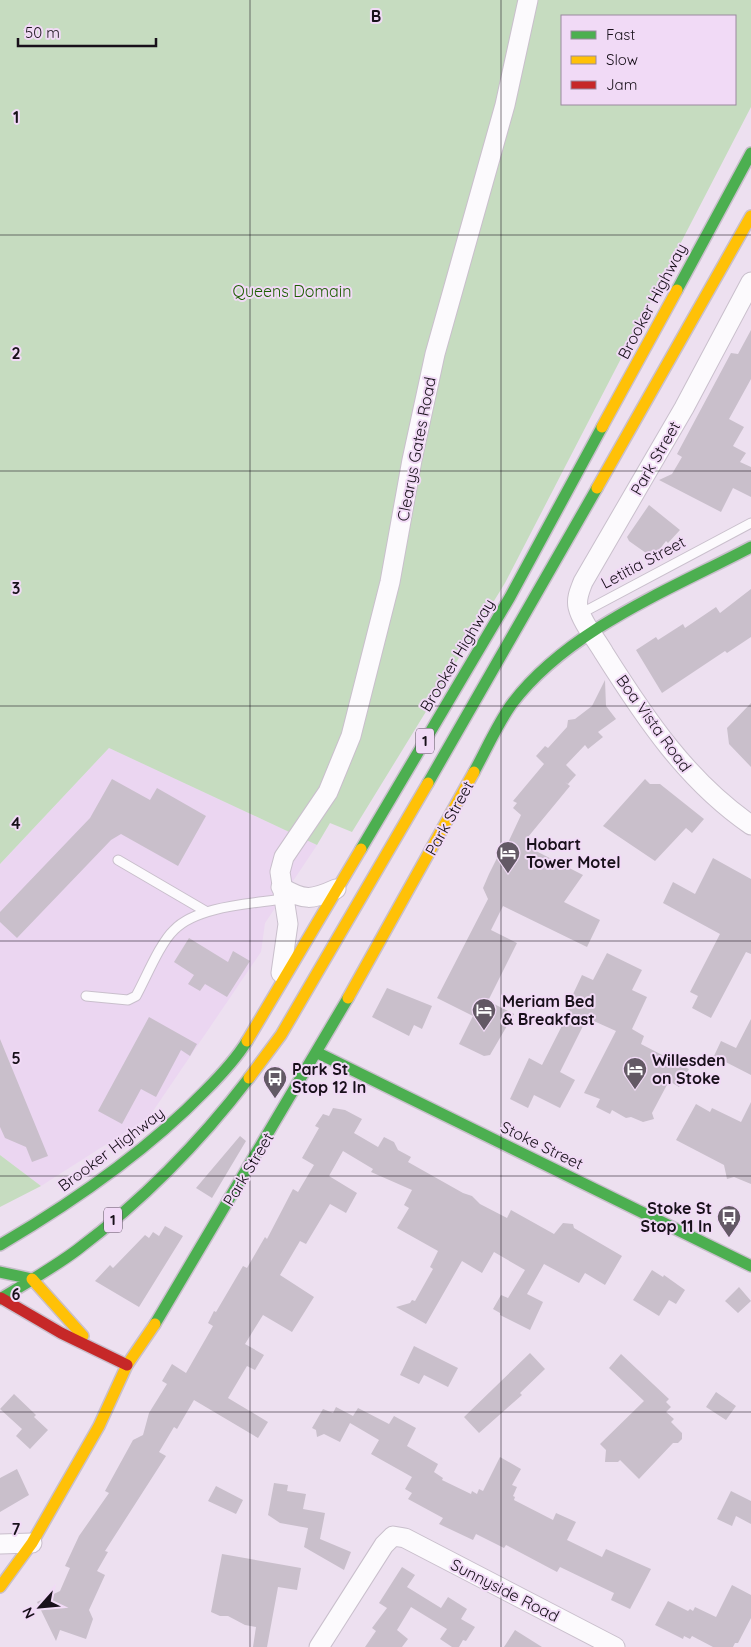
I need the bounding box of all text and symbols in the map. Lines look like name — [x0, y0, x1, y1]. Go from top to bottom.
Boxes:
text: B — [371, 6, 381, 26]
scale bar — [18, 15, 155, 47]
legend — [561, 15, 736, 105]
text: 50 m — [25, 23, 60, 42]
text: Fast — [606, 25, 635, 44]
text: Slow — [606, 50, 638, 69]
text: Jam — [606, 75, 637, 94]
text: 1 — [13, 107, 19, 127]
street label: Brooker Highway — [613, 240, 691, 362]
park label: Queens Domain — [233, 281, 351, 301]
text: 2 — [11, 343, 21, 363]
street label: Clearys Gates Road — [392, 375, 440, 523]
street label: Park Street — [626, 418, 684, 498]
street label: Letitia Street — [597, 531, 689, 593]
text: 3 — [12, 578, 20, 598]
street label: Brooker Highway — [415, 595, 499, 715]
street label: Boa Vista Road — [612, 671, 696, 775]
road number: 1 — [416, 728, 434, 754]
street label: Park Street — [420, 777, 478, 859]
text: 4 — [11, 813, 21, 833]
place label: Hobart Tower Motel — [526, 834, 621, 872]
hotel icon: Hobart Tower Motel — [495, 840, 521, 874]
place label: Meriam Bed & Breakfast — [502, 991, 595, 1029]
hotel icon: Meriam Bed & Breakfast — [471, 997, 497, 1031]
text: 5 — [11, 1048, 21, 1068]
place label: Willesden on Stoke — [652, 1050, 726, 1088]
hotel icon: Willesden on Stoke — [622, 1056, 648, 1090]
place label: Park St Stop 12 In — [292, 1059, 366, 1097]
bus stop icon: Park St Stop 12 In — [262, 1065, 288, 1099]
street label: Brooker Highway — [54, 1102, 168, 1196]
street label: Stoke Street — [497, 1116, 587, 1174]
street label: Park Street — [218, 1129, 278, 1209]
place label: Stoke St Stop 11 In — [641, 1198, 712, 1236]
bus stop icon: Stoke St Stop 11 In — [716, 1204, 742, 1238]
road number: 1 — [104, 1208, 122, 1232]
text: 6 — [12, 1284, 21, 1304]
text: 7 — [12, 1519, 21, 1539]
street label: Sunnyside Road — [447, 1554, 563, 1626]
north arrow — [15, 1582, 65, 1632]
text: N — [18, 1604, 39, 1622]

